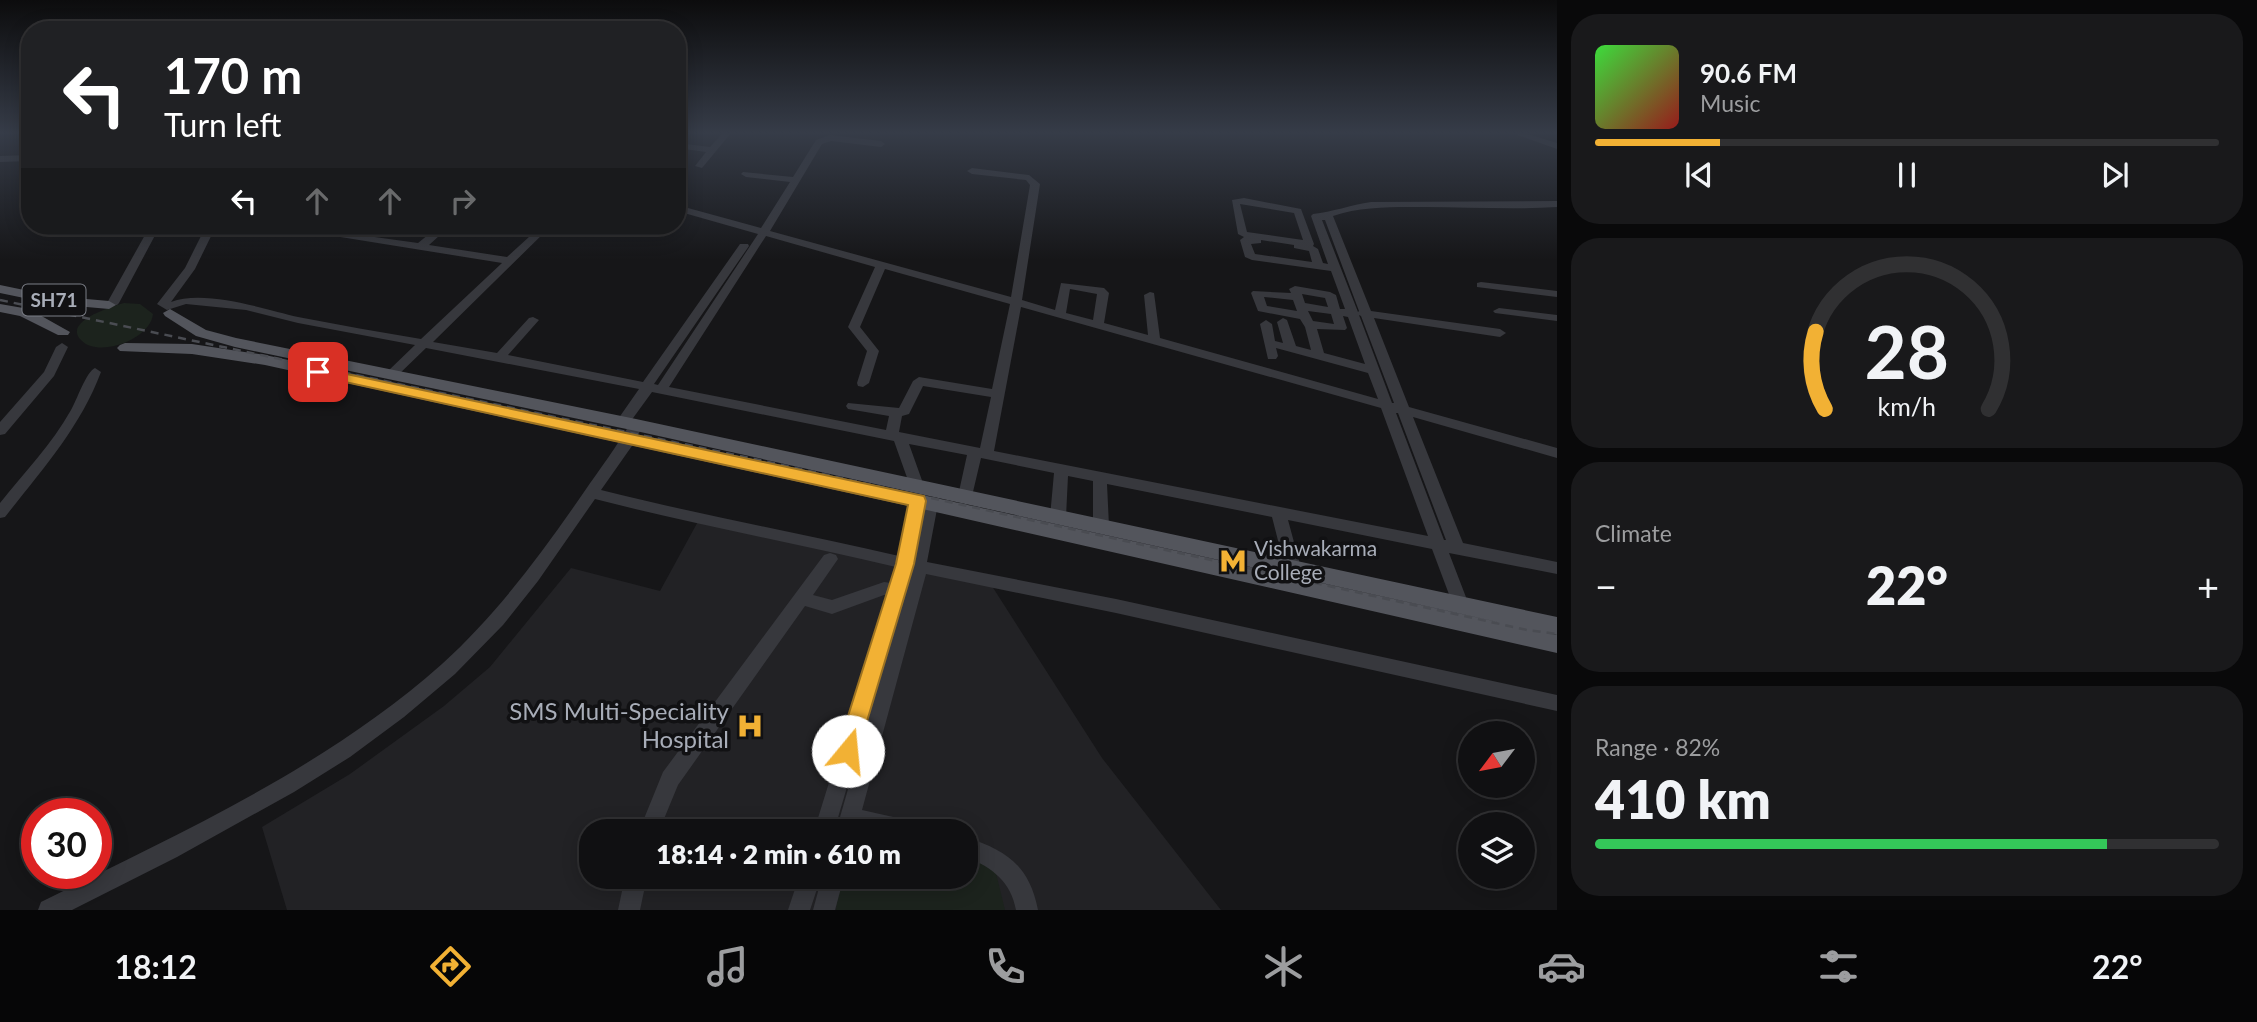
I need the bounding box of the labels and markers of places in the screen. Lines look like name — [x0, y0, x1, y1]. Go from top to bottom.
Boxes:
pin — [288, 342, 348, 402]
place label: Vishwakarma College — [1254, 535, 1377, 584]
metro station icon: Vishwakarma College — [1218, 546, 1248, 576]
place label: SMS Multi-Speciality Hospital — [509, 696, 730, 753]
hospital icon: SMS Multi-Speciality Hospital — [735, 711, 765, 741]

